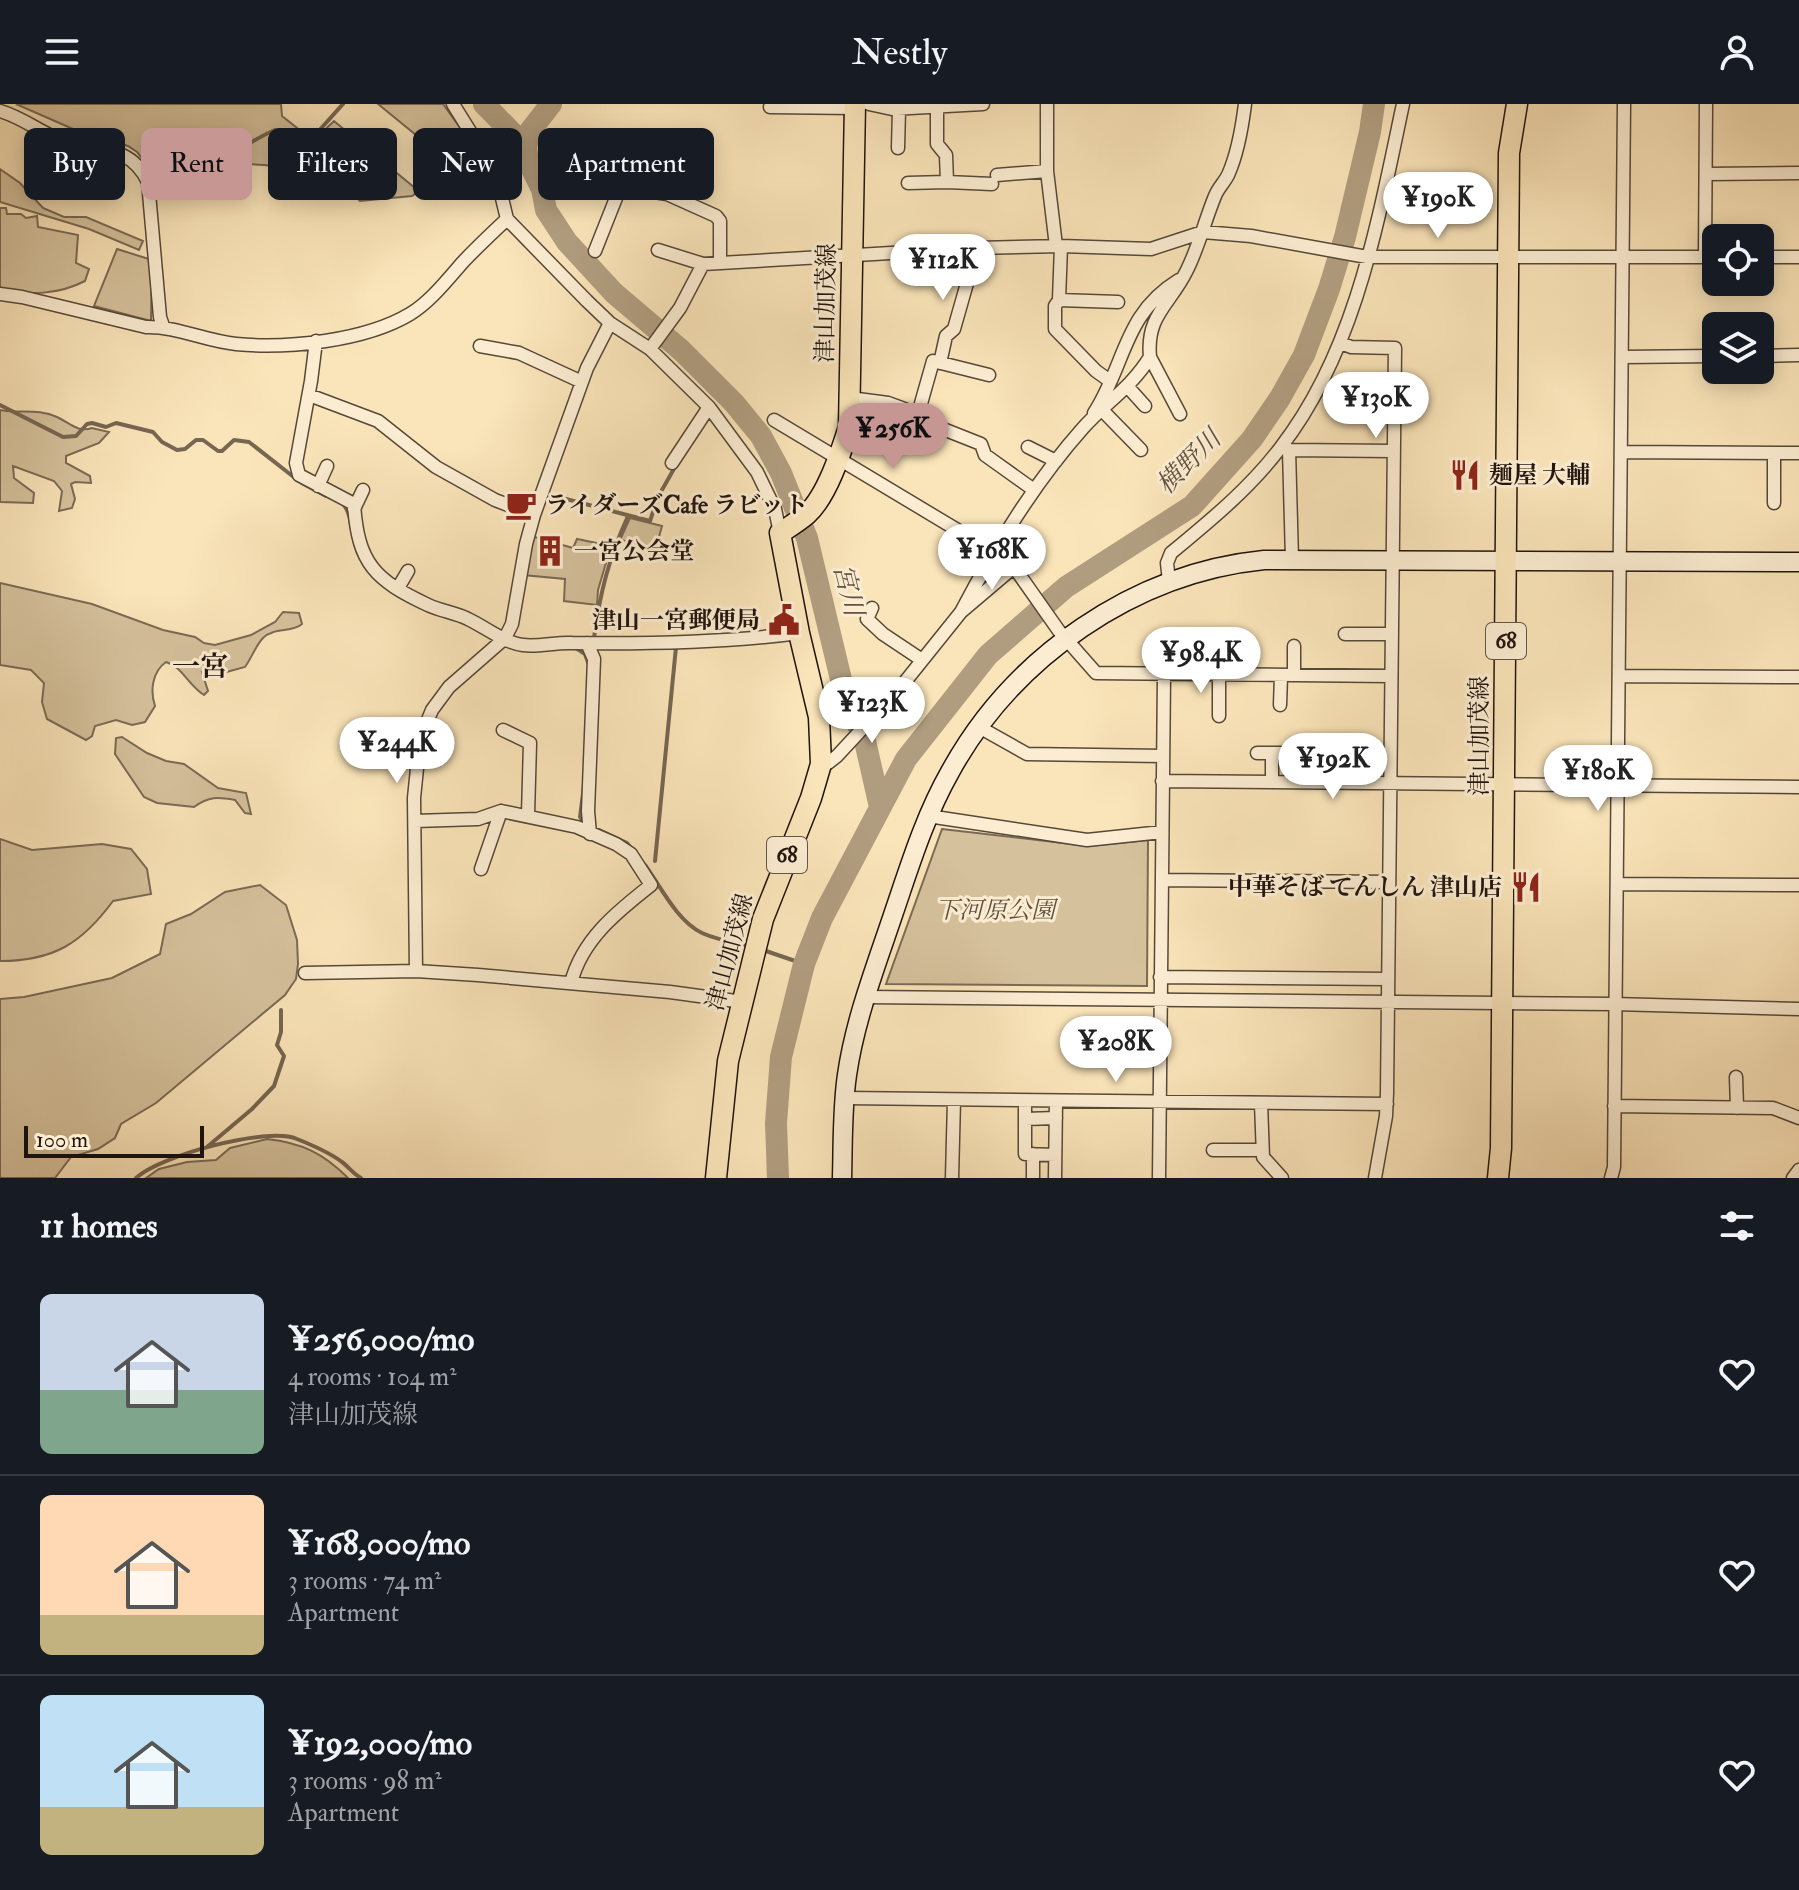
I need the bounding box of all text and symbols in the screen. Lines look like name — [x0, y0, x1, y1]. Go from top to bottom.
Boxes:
icon: menu — [40, 30, 84, 74]
text: Nestly — [852, 30, 947, 75]
icon: person — [1715, 30, 1759, 74]
chip: Buy — [24, 128, 125, 200]
chip: Rent — [141, 128, 252, 200]
chip: Filters — [268, 128, 397, 200]
chip: New — [413, 128, 522, 200]
chip: Apartment — [538, 128, 714, 200]
pin: ¥190K — [1382, 172, 1494, 240]
text: ¥190K — [1401, 182, 1475, 214]
map controls — [1702, 224, 1774, 384]
button: locate — [1702, 224, 1774, 296]
pin: ¥112K — [887, 234, 999, 302]
street label: 津山加茂線 — [809, 243, 843, 363]
text: ¥112K — [908, 244, 978, 276]
button: layers — [1702, 312, 1774, 384]
pin: ¥130K — [1320, 372, 1432, 440]
text: ¥130K — [1341, 382, 1411, 414]
pin: ¥256K — [837, 403, 949, 471]
text: ¥256K — [855, 413, 931, 445]
water label: 横野川 — [1150, 421, 1230, 501]
restaurant icon: 麺屋 大輔 — [1448, 458, 1482, 492]
place label: 麺屋 大輔 — [1489, 460, 1590, 491]
cafe icon: ライダーズCafe ラビット — [504, 488, 538, 522]
place label: ライダーズCafe ラビット — [545, 490, 808, 521]
pin: ¥168K — [936, 524, 1048, 592]
building icon: 一宮公会堂 — [533, 534, 567, 568]
text: ¥168K — [956, 534, 1028, 566]
place label: 一宮公会堂 — [574, 536, 694, 567]
water label: 宮川 — [826, 561, 871, 622]
public building icon: 津山一宮郵便局 — [767, 603, 801, 637]
place label: 津山一宮郵便局 — [592, 605, 760, 636]
road number: 68 — [1486, 623, 1526, 659]
pin: ¥98.4K — [1136, 627, 1266, 695]
text: ¥98.4K — [1160, 637, 1242, 669]
district label: 一宮 — [172, 650, 228, 685]
street label: 津山加茂線 — [1464, 676, 1495, 796]
pin: ¥123K — [816, 677, 928, 745]
text: ¥123K — [837, 687, 907, 719]
pin: ¥244K — [341, 717, 453, 785]
text: ¥244K — [358, 727, 436, 759]
pin: ¥192K — [1277, 733, 1389, 801]
text: ¥192K — [1296, 743, 1370, 775]
pin: ¥180K — [1542, 745, 1654, 813]
text: ¥180K — [1562, 755, 1634, 787]
road number: 68 — [767, 837, 807, 873]
restaurant icon: 中華そば てんしん 津山店 — [1509, 870, 1543, 904]
place label: 中華そば てんしん 津山店 — [1228, 872, 1502, 903]
street label: 津山加茂線 — [699, 890, 761, 1014]
park label: 下河原公園 — [935, 895, 1059, 926]
pin: ¥208K — [1060, 1016, 1172, 1084]
text: ¥208K — [1078, 1026, 1154, 1058]
scale bar — [24, 1122, 204, 1158]
text: 100 m — [36, 1126, 88, 1154]
icon: filters — [1715, 1204, 1759, 1248]
text: 11 homes — [40, 1205, 158, 1248]
text: ¥256,000/mo — [288, 1318, 475, 1361]
icon: home — [104, 1326, 200, 1422]
icon: heart — [1715, 1352, 1759, 1396]
text: 4 rooms · 104 m² — [288, 1361, 457, 1393]
text: 津山加茂線 — [288, 1399, 418, 1431]
text: ¥168,000/mo — [288, 1522, 470, 1565]
icon: home — [104, 1527, 200, 1623]
icon: heart — [1715, 1553, 1759, 1597]
text: 3 rooms · 74 m² — [288, 1565, 441, 1597]
text: Apartment — [288, 1597, 399, 1629]
text: ¥192,000/mo — [288, 1722, 472, 1765]
icon: home — [104, 1727, 200, 1823]
icon: heart — [1715, 1753, 1759, 1797]
text: 3 rooms · 98 m² — [288, 1765, 442, 1797]
text: Apartment — [288, 1797, 399, 1829]

